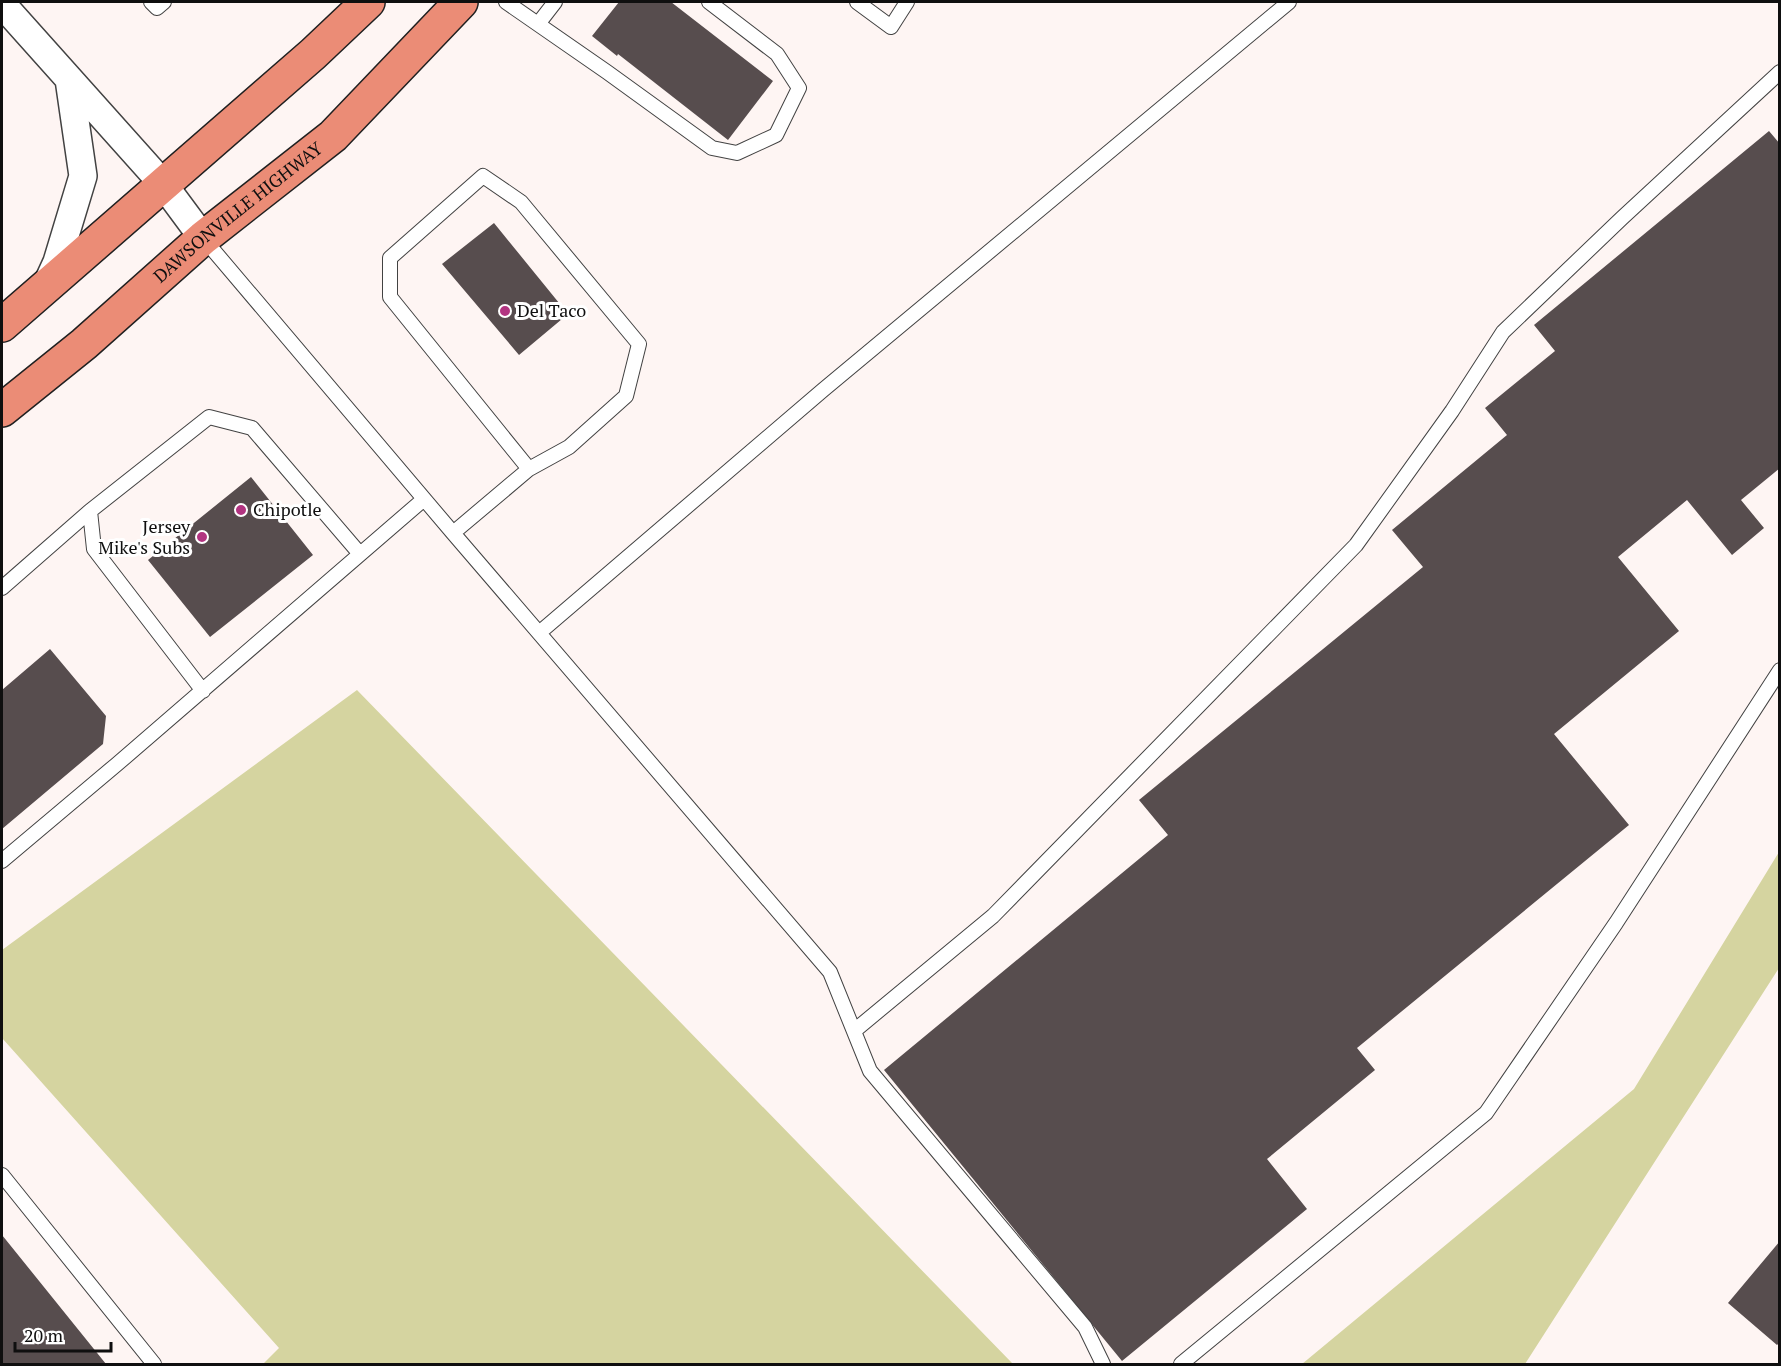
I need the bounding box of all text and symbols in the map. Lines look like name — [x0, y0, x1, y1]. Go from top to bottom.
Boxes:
street label: DAWSONVILLE HIGHWAY — [148, 136, 327, 288]
place label: Del Taco — [517, 298, 586, 322]
marker: Del Taco — [498, 304, 512, 318]
place label: Chipotle — [253, 497, 322, 521]
marker: Chipotle — [234, 503, 248, 517]
place label: Jersey Mike's Subs — [98, 514, 191, 559]
marker: Jersey Mike's Subs — [195, 530, 209, 544]
scale bar — [15, 1315, 111, 1353]
text: 20 m — [24, 1323, 64, 1347]

